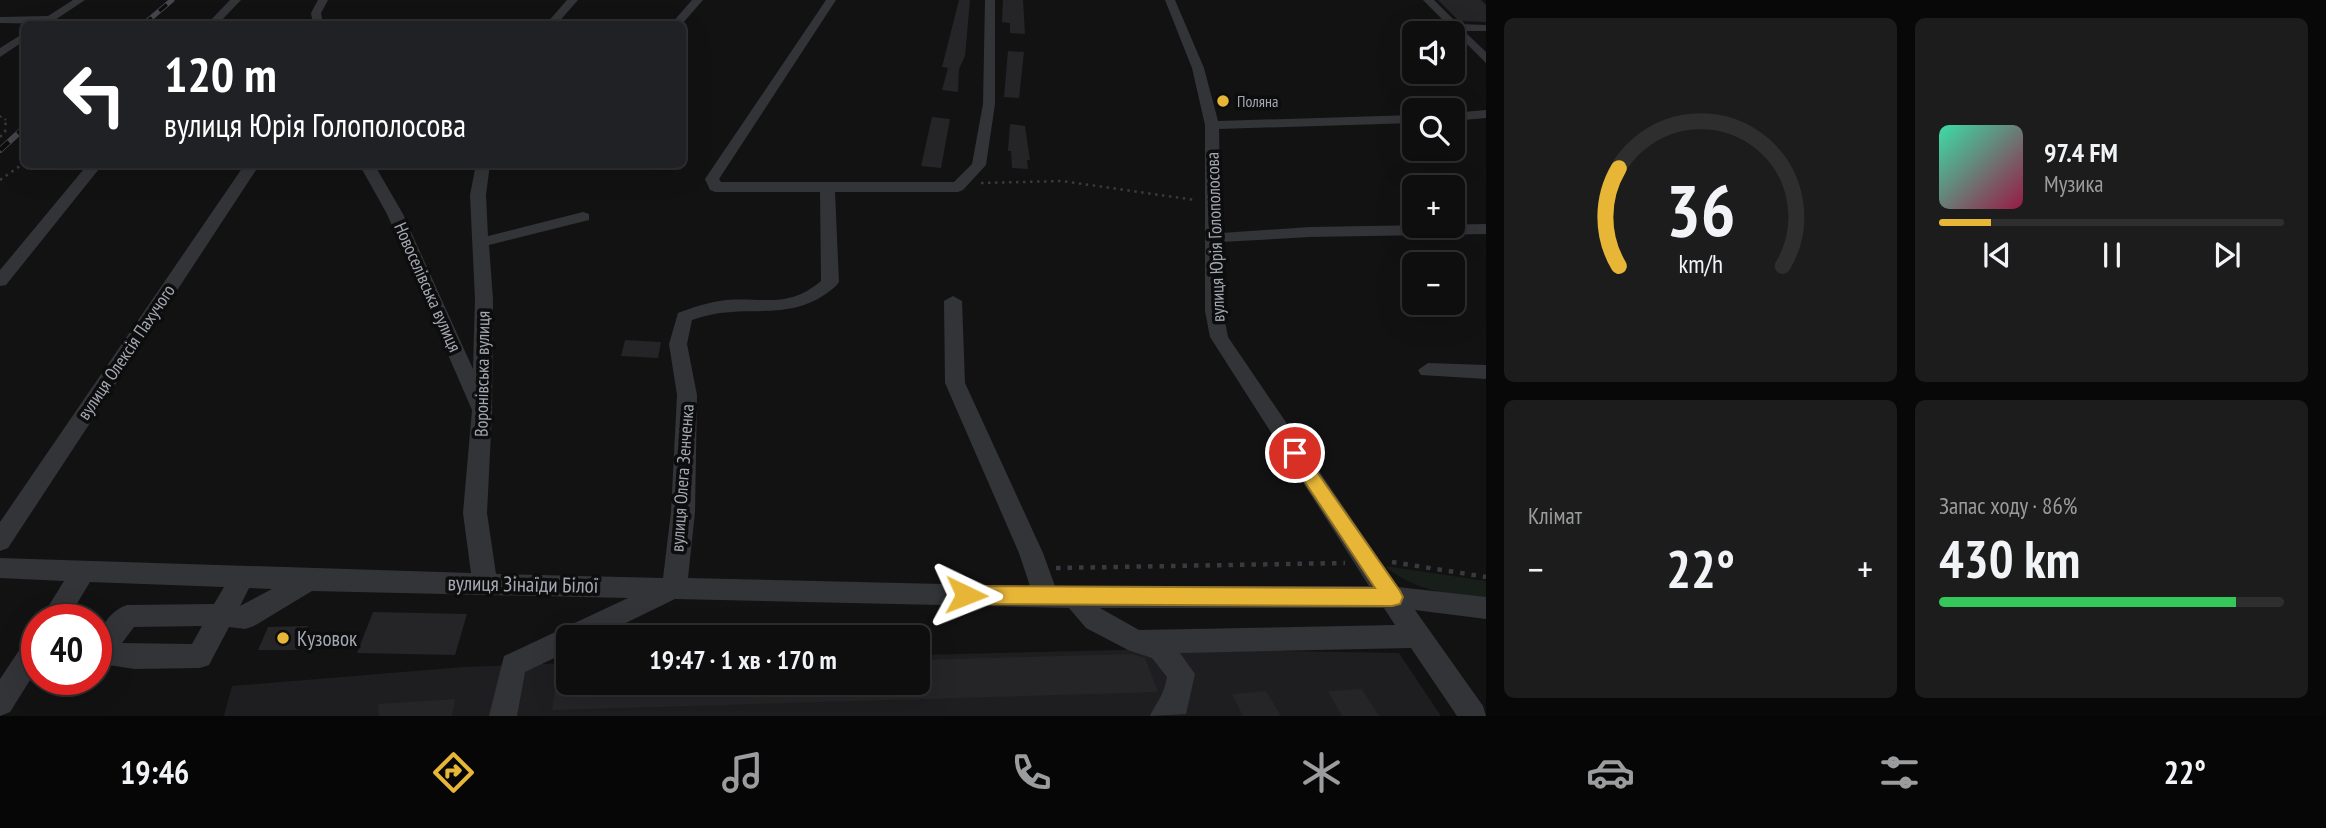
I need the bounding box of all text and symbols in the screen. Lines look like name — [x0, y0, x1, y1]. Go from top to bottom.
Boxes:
map controls — [1402, 21, 1465, 315]
button: sound — [1402, 21, 1465, 84]
text: 120 m — [164, 42, 277, 106]
icon: left — [49, 49, 140, 140]
place label: Поляна — [1237, 91, 1278, 111]
marker: Поляна — [1215, 93, 1231, 109]
button: search — [1402, 98, 1465, 161]
text: вулиця Юрія Голополосова — [164, 104, 466, 146]
text: 97.4 FM — [2044, 136, 2118, 169]
street label: вулиця Юрія Голополосова — [1201, 152, 1229, 322]
text: 36 — [1666, 162, 1735, 256]
text: Музика — [2044, 169, 2104, 198]
button: + — [1402, 175, 1465, 238]
street label: Новоселівська вулиця — [389, 219, 467, 355]
icon: previous — [1978, 236, 2016, 274]
icon: pause — [2093, 236, 2131, 274]
icon: next — [2208, 236, 2246, 274]
text: km/h — [1678, 248, 1723, 280]
button: − — [1402, 252, 1465, 315]
street label: вулиця Олексія Пахучого — [72, 280, 180, 424]
street label: Воронівська вулиця — [469, 311, 495, 437]
street label: вулиця Олега Зенченка — [665, 403, 699, 553]
pin — [1265, 423, 1325, 483]
icon: arrive — [1276, 434, 1314, 472]
text: Запас ходу · 86% — [1939, 491, 2077, 520]
text: Клімат — [1528, 501, 1582, 530]
text: 430 km — [1939, 525, 2080, 592]
text: 22° — [1666, 535, 1735, 602]
text: − — [1528, 544, 1544, 593]
text: + — [1857, 544, 1873, 593]
position arrow — [929, 558, 1003, 632]
street label: вулиця Зінаїди Білої — [447, 569, 599, 599]
speed limit sign: 40 — [21, 604, 112, 695]
place label: Кузовок — [297, 625, 357, 652]
marker: Кузовок — [275, 630, 291, 646]
text: 19:47 · 1 хв · 170 m — [649, 643, 837, 676]
icon: directions — [429, 748, 478, 797]
icon: music — [718, 748, 767, 797]
icon: phone — [1007, 748, 1056, 797]
icon: climate — [1297, 748, 1346, 797]
icon: car — [1586, 748, 1635, 797]
icon: filters — [1875, 748, 1924, 797]
text: 19:46 — [120, 751, 189, 793]
text: 22° — [2164, 751, 2206, 793]

